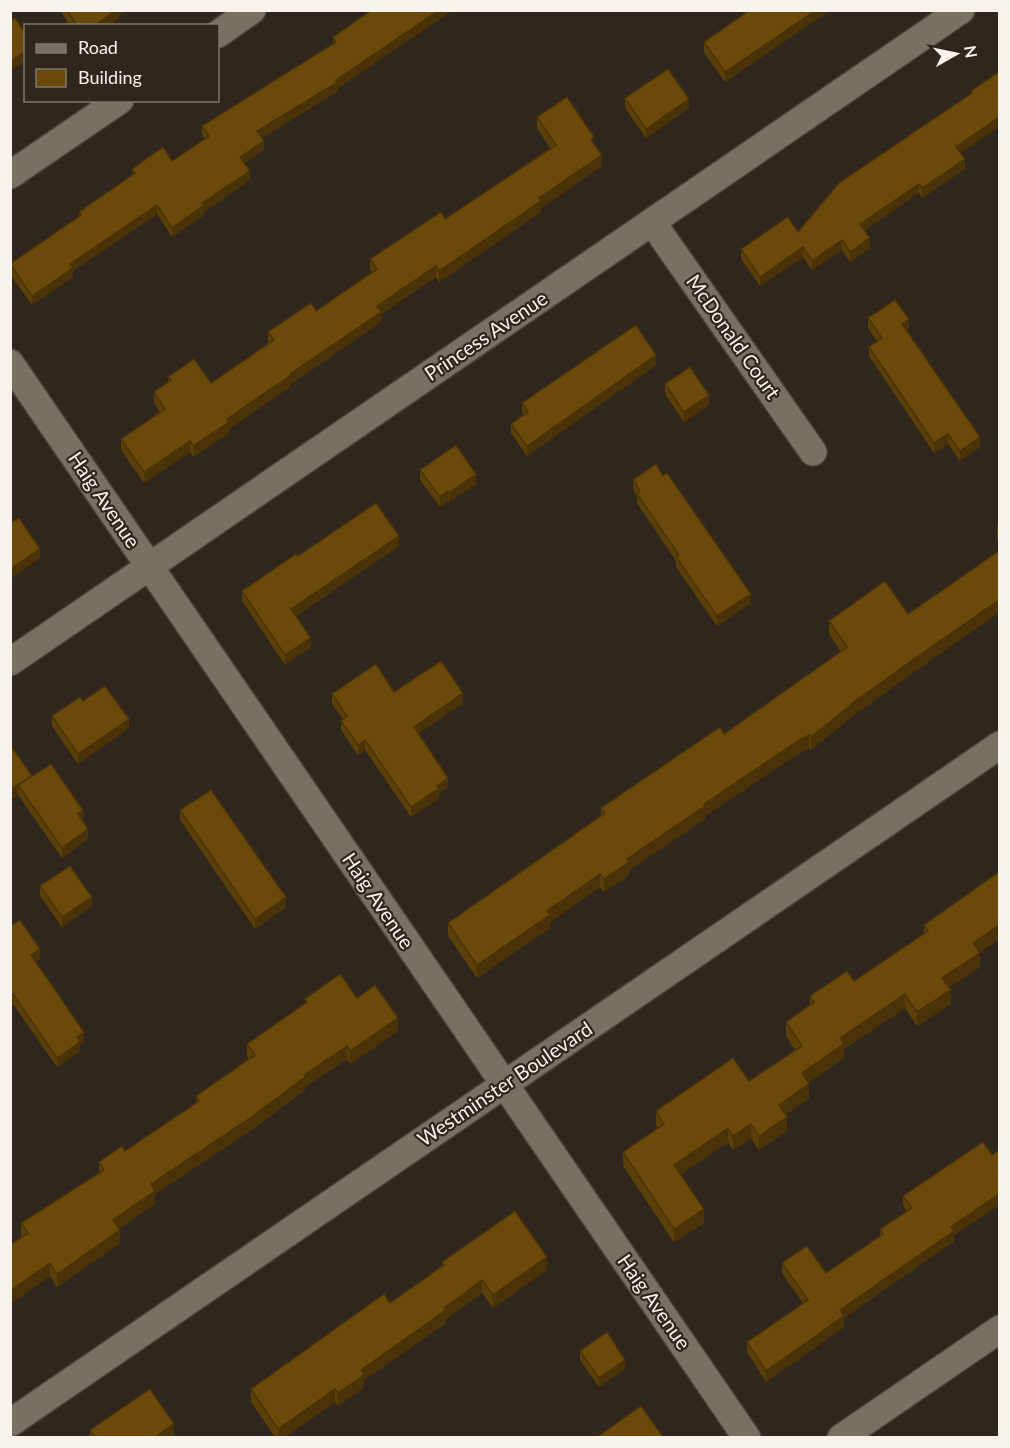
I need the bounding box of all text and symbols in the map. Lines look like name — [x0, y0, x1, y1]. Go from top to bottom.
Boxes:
legend — [24, 24, 219, 102]
north arrow — [926, 24, 986, 84]
text: Road — [78, 36, 118, 58]
text: N — [961, 44, 982, 59]
text: Building — [78, 66, 142, 88]
street label: McDonald Court — [682, 270, 786, 403]
street label: Princess Avenue — [419, 285, 551, 385]
street label: Haig Avenue — [64, 447, 146, 552]
street label: Haig Avenue — [338, 848, 420, 953]
street label: Westminster Boulevard — [413, 1016, 596, 1150]
street label: Haig Avenue — [613, 1249, 696, 1354]

